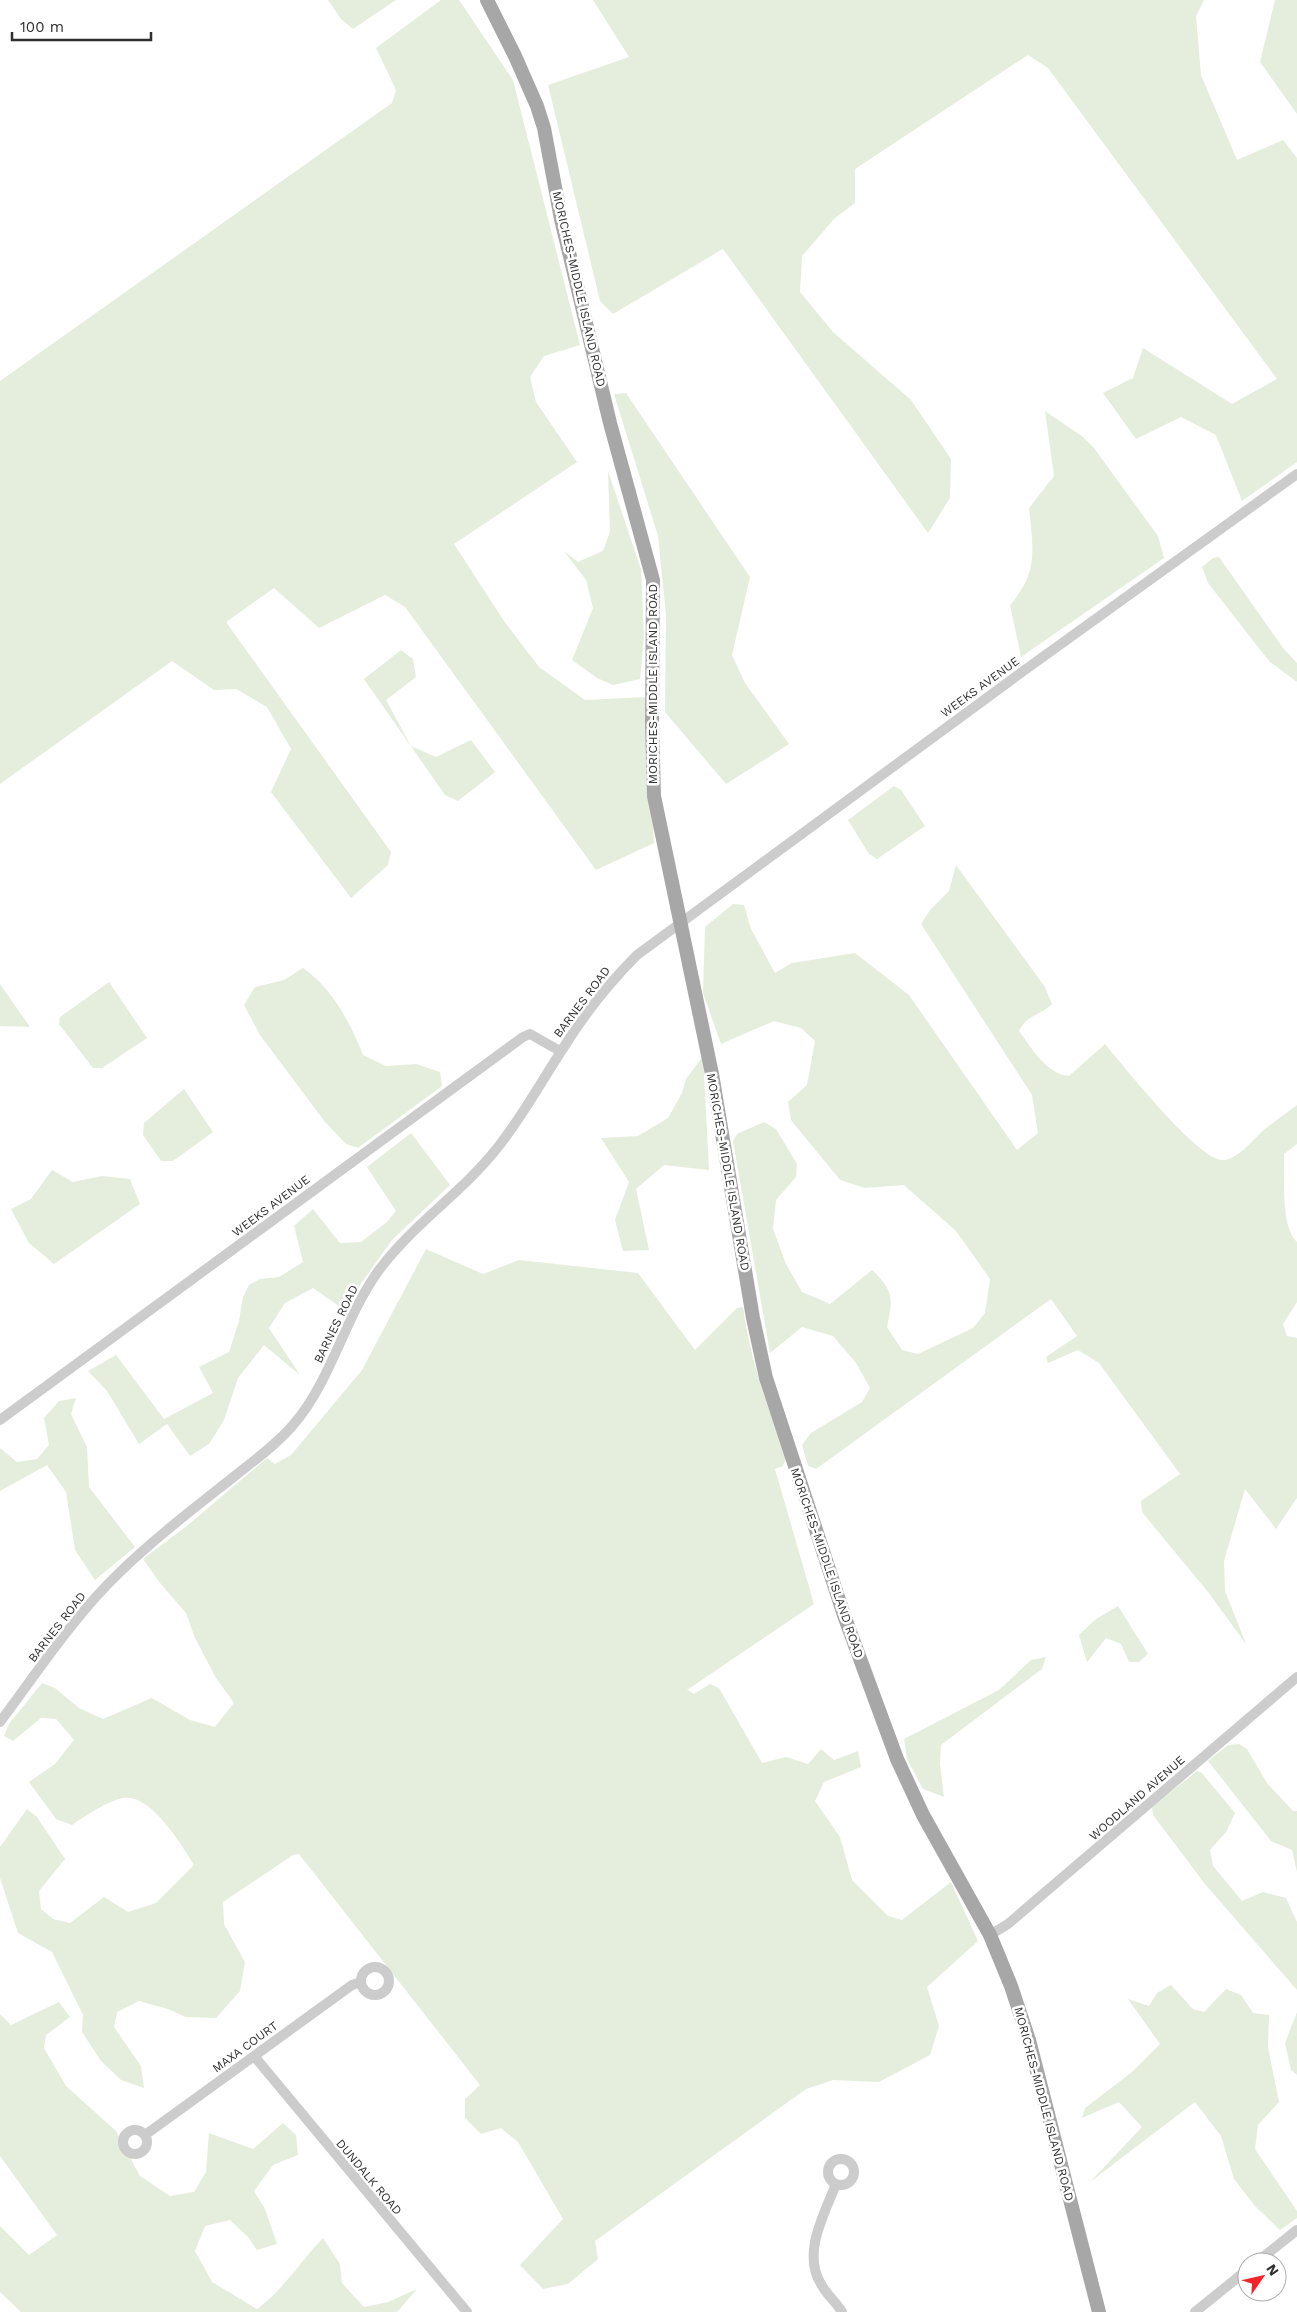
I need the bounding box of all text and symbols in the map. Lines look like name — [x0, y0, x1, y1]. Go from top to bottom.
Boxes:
scale bar — [12, 10, 151, 42]
text: 100 m — [20, 18, 64, 36]
street label: MORICHES-MIDDLE ISLAND ROAD — [550, 190, 608, 388]
street label: MORICHES-MIDDLE ISLAND ROAD — [646, 584, 660, 784]
street label: WEEKS AVENUE — [938, 654, 1022, 720]
street label: BARNES ROAD — [551, 964, 613, 1040]
street label: MORICHES-MIDDLE ISLAND ROAD — [704, 1072, 752, 1272]
street label: WEEKS AVENUE — [230, 1172, 313, 1240]
street label: BARNES ROAD — [311, 1283, 361, 1365]
street label: MORICHES-MIDDLE ISLAND ROAD — [788, 1466, 866, 1660]
street label: BARNES ROAD — [25, 1589, 89, 1665]
street label: WOODLAND AVENUE — [1086, 1753, 1188, 1843]
street label: MORICHES-MIDDLE ISLAND ROAD — [1011, 2005, 1077, 2203]
street label: MAXA COURT — [210, 2019, 280, 2075]
street label: DUNDALK ROAD — [333, 2136, 405, 2218]
north arrow — [1237, 2252, 1287, 2302]
text: N — [1263, 2261, 1282, 2279]

